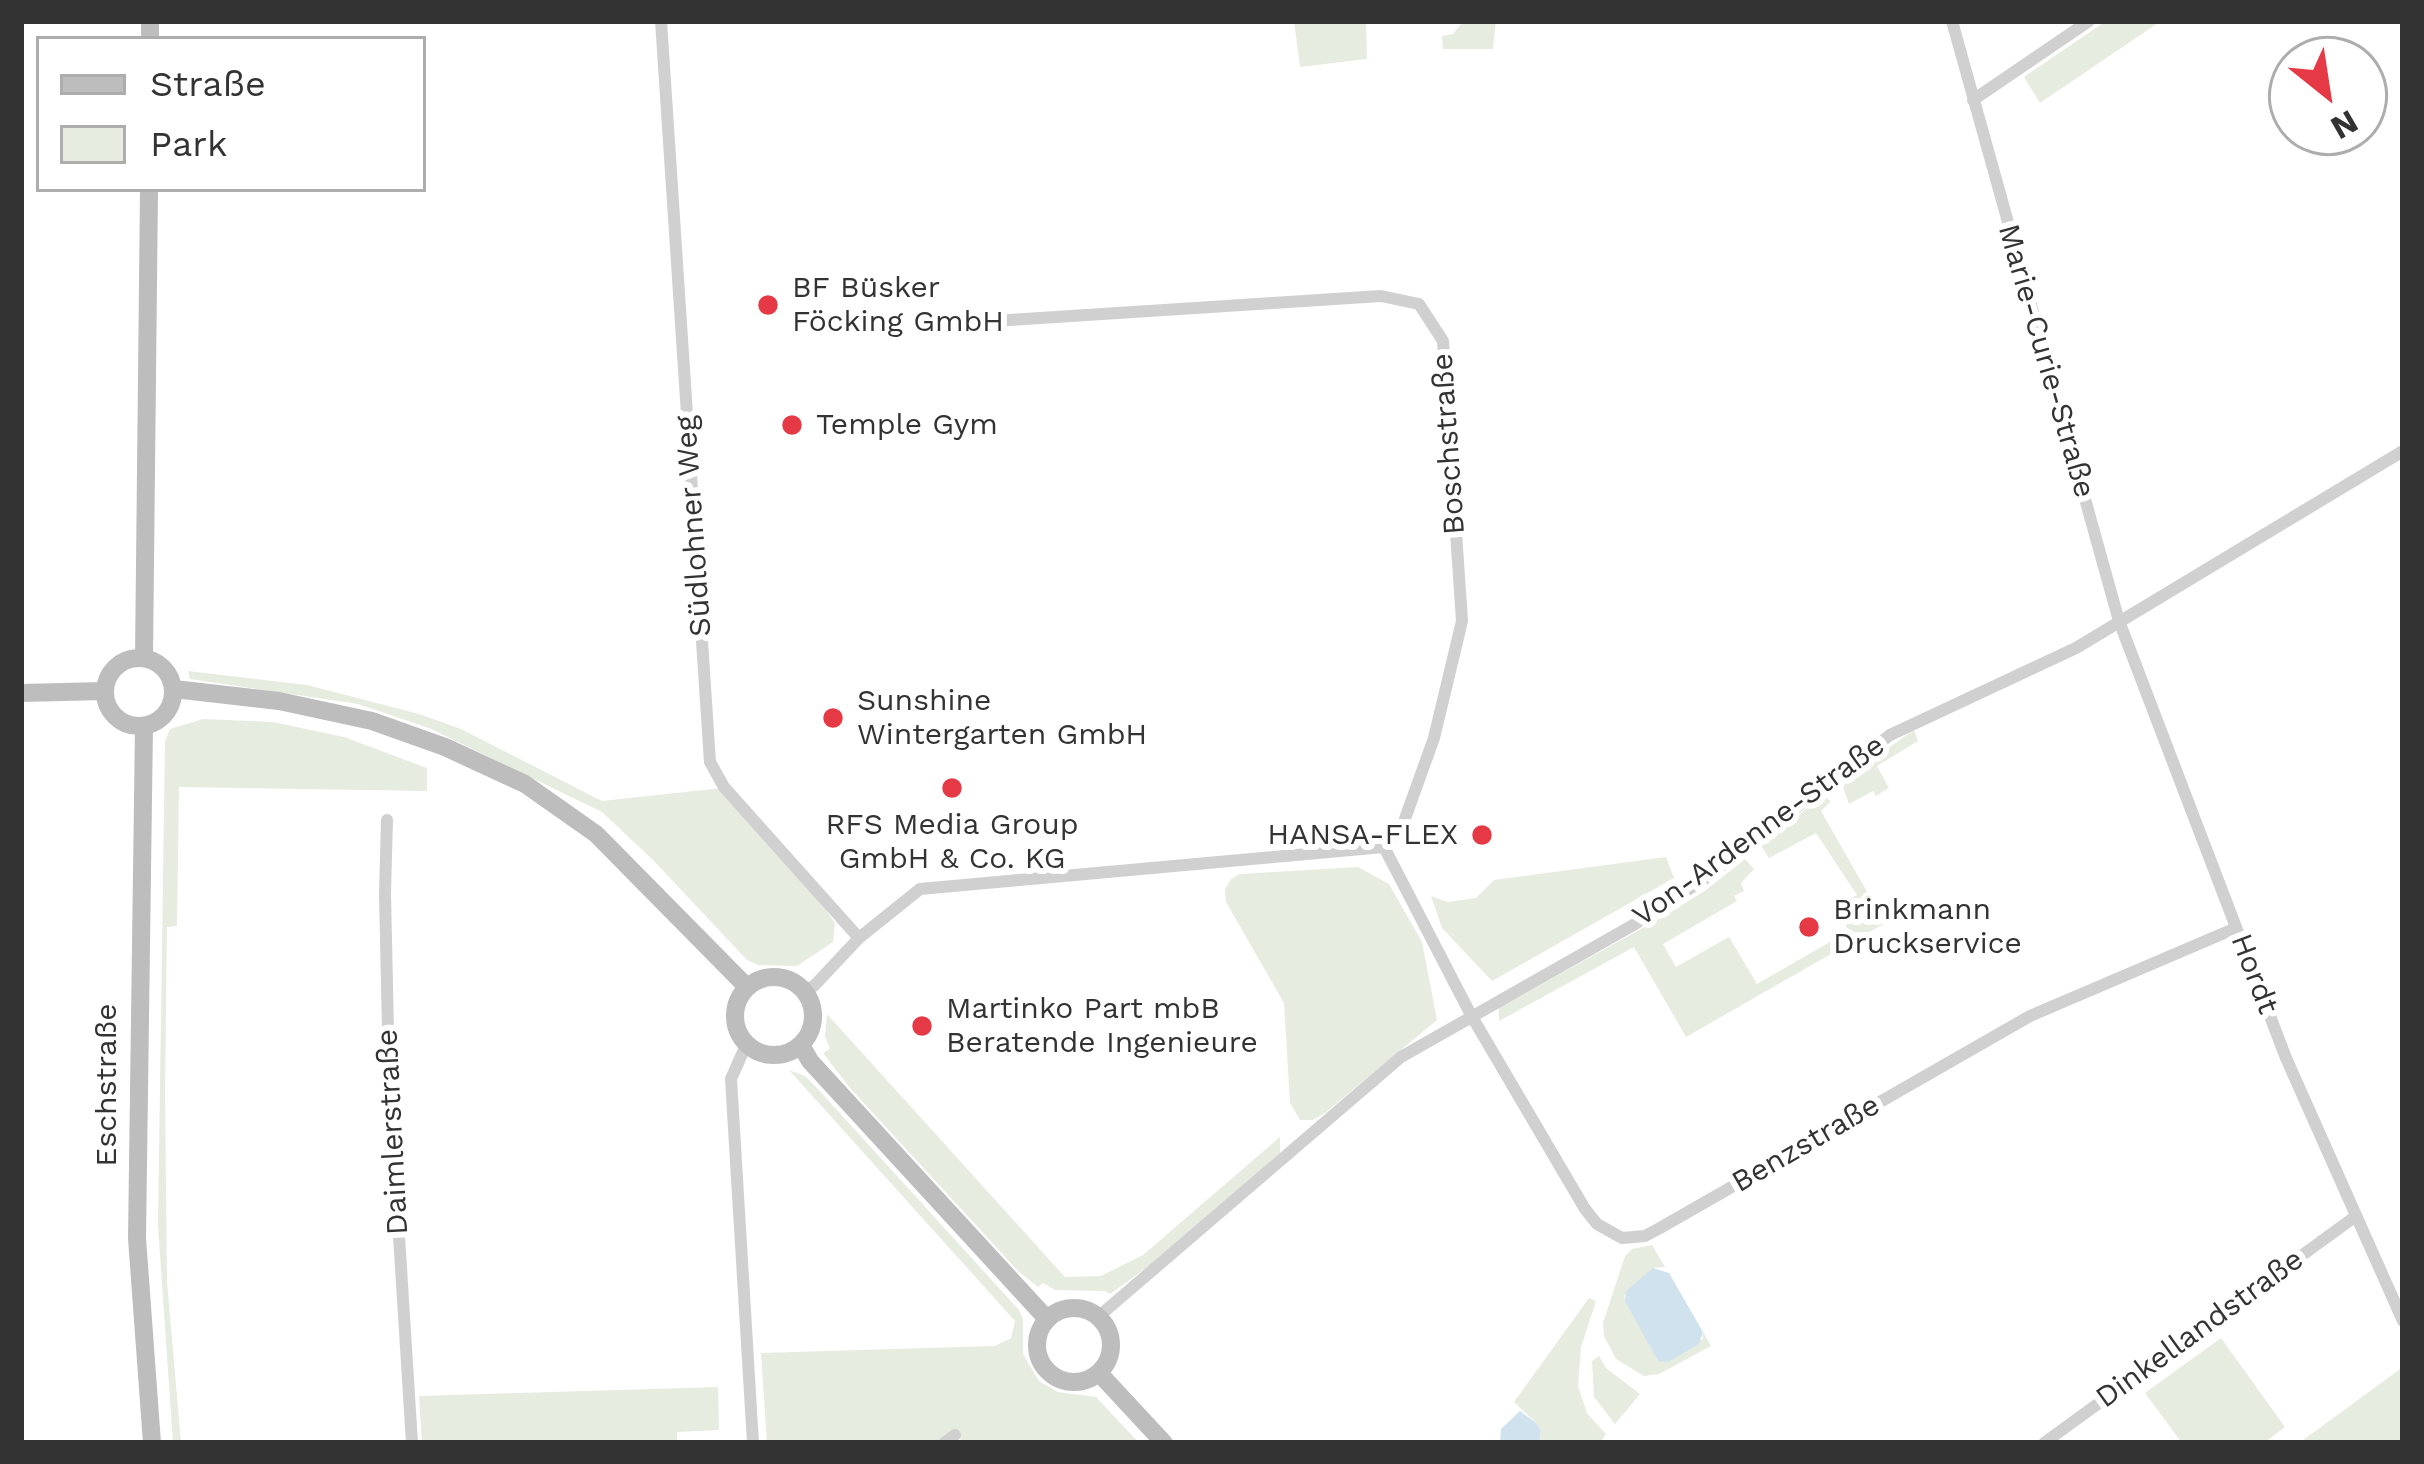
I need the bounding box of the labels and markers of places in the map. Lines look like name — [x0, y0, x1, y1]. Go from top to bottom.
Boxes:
place label: BF Büsker Föcking GmbH — [792, 270, 1004, 340]
marker: BF Büsker Föcking GmbH — [755, 292, 781, 318]
place label: Temple Gym — [816, 407, 998, 443]
marker: Temple Gym — [779, 412, 805, 438]
place label: Sunshine Wintergarten GmbH — [857, 683, 1147, 754]
marker: Sunshine Wintergarten GmbH — [820, 705, 846, 731]
marker: RFS Media Group GmbH & Co. KG — [939, 775, 965, 801]
place label: RFS Media Group GmbH & Co. KG — [825, 807, 1079, 878]
place label: HANSA-FLEX — [1267, 817, 1458, 853]
marker: HANSA-FLEX — [1469, 822, 1495, 848]
place label: Brinkmann Druckservice — [1833, 892, 2022, 962]
marker: Brinkmann Druckservice — [1796, 914, 1822, 940]
place label: Martinko Part mbB Beratende Ingenieure — [946, 991, 1258, 1062]
marker: Martinko Part mbB Beratende Ingenieure — [909, 1013, 935, 1039]

